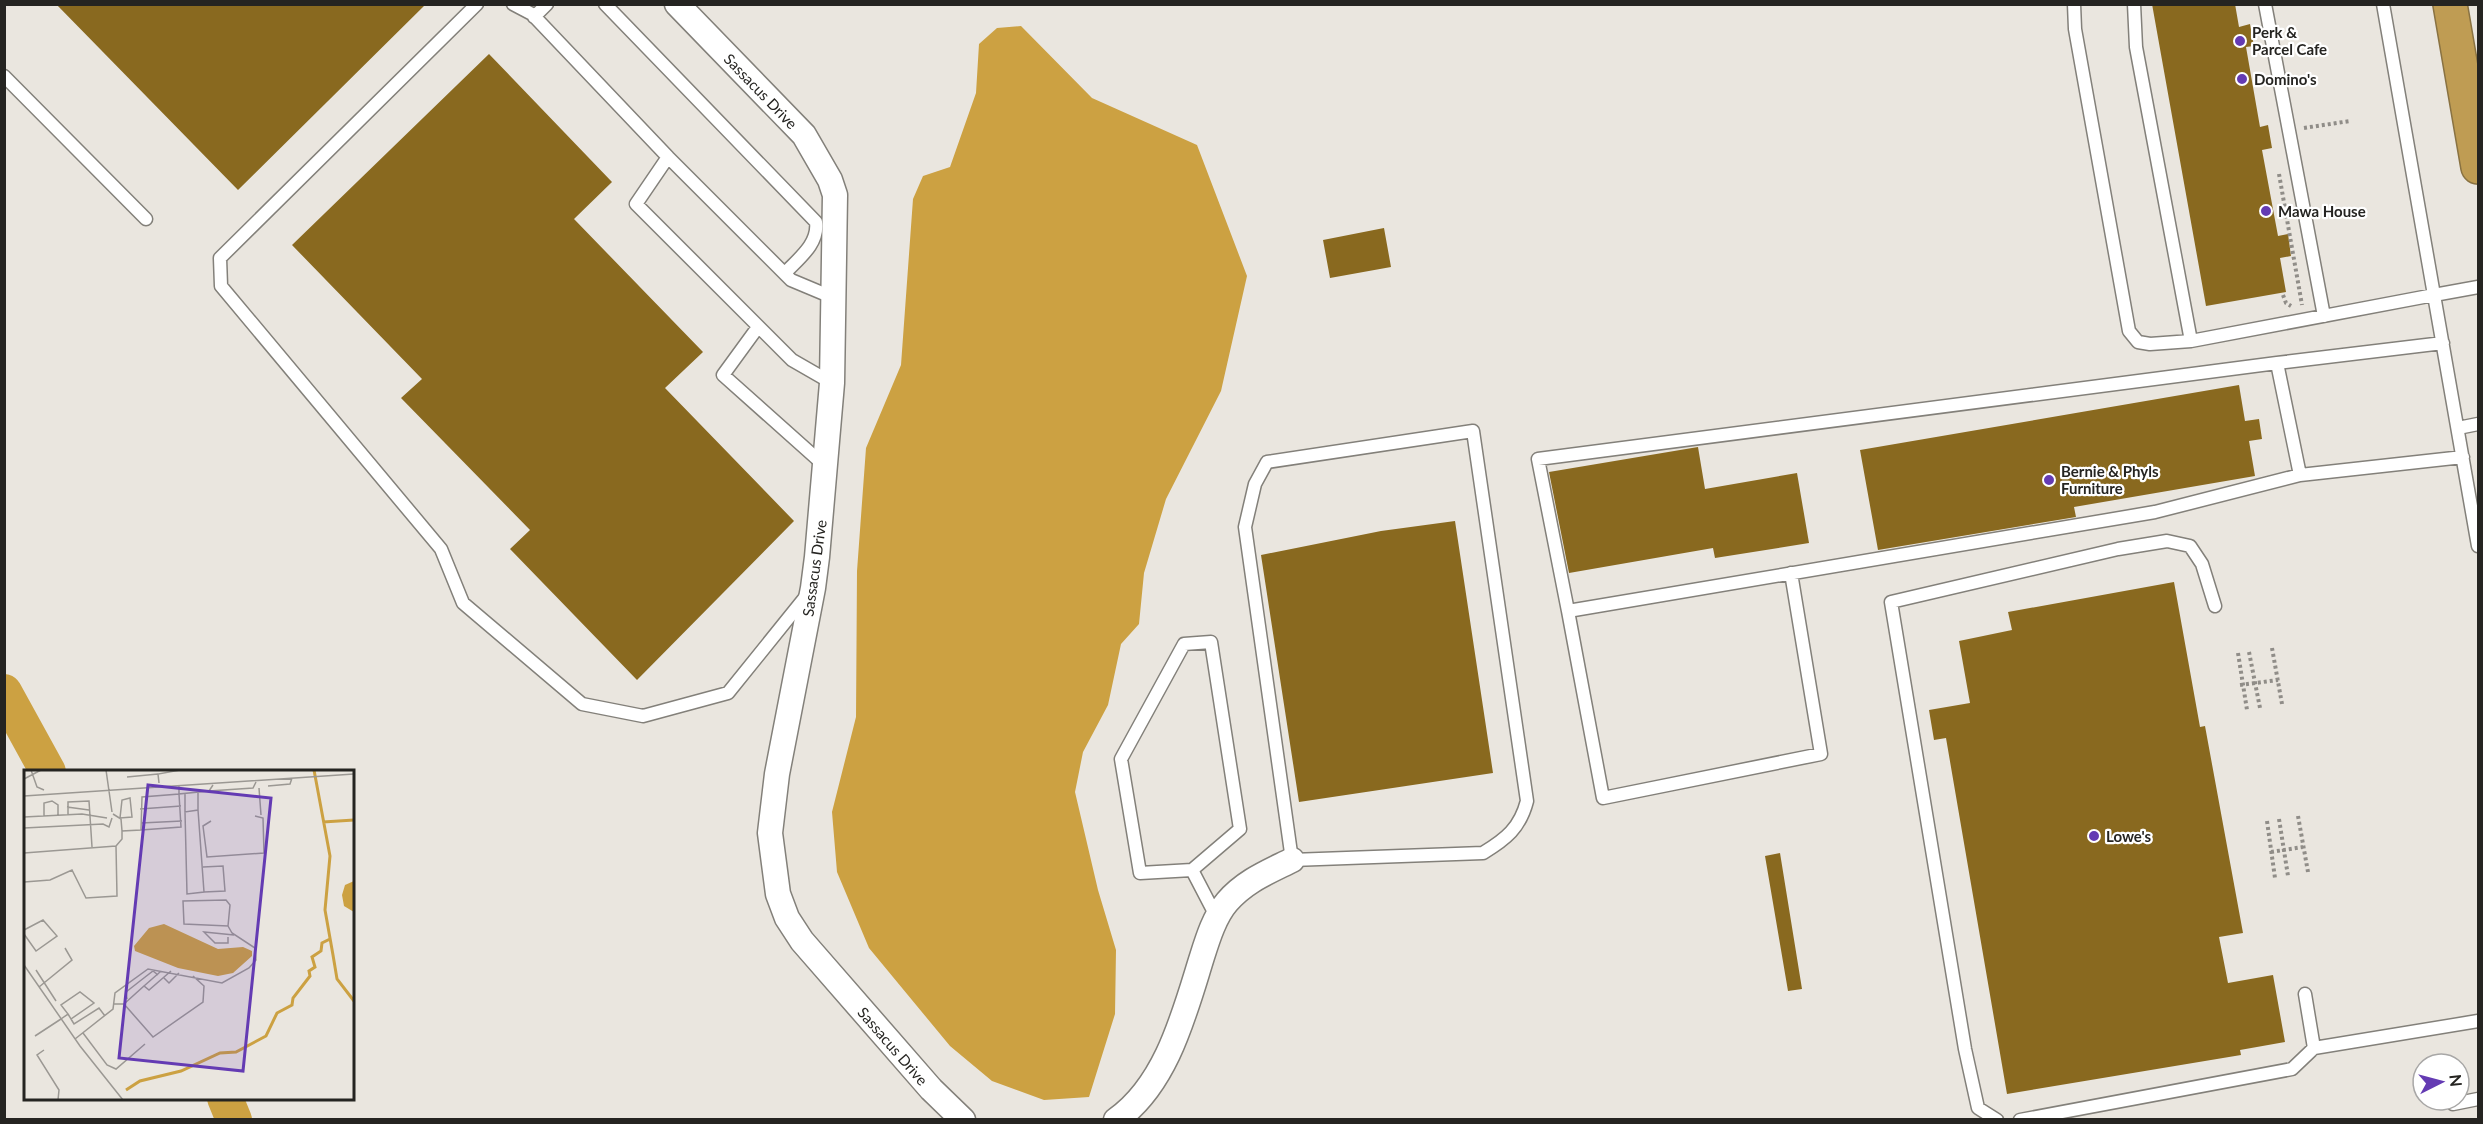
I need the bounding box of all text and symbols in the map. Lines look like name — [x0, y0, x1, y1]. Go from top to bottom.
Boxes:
place label: Perk & Parcel Cafe — [2252, 23, 2327, 58]
marker: Perk & Parcel Cafe — [2233, 34, 2247, 48]
street label: Sassacus Drive — [721, 50, 801, 132]
place label: Domino's — [2254, 70, 2317, 88]
marker: Domino's — [2235, 72, 2249, 86]
place label: Mawa House — [2278, 202, 2366, 220]
marker: Mawa House — [2259, 204, 2273, 218]
place label: Bernie & Phyls Furniture — [2061, 462, 2159, 497]
marker: Bernie & Phyls Furniture — [2042, 473, 2056, 487]
street label: Sassacus Drive — [798, 518, 830, 618]
inset map — [24, 770, 354, 1100]
place label: Lowe's — [2106, 827, 2152, 845]
marker: Lowe's — [2087, 829, 2101, 843]
street label: Sassacus Drive — [854, 1003, 932, 1089]
north arrow — [2411, 1052, 2471, 1112]
text: N — [2446, 1073, 2467, 1088]

